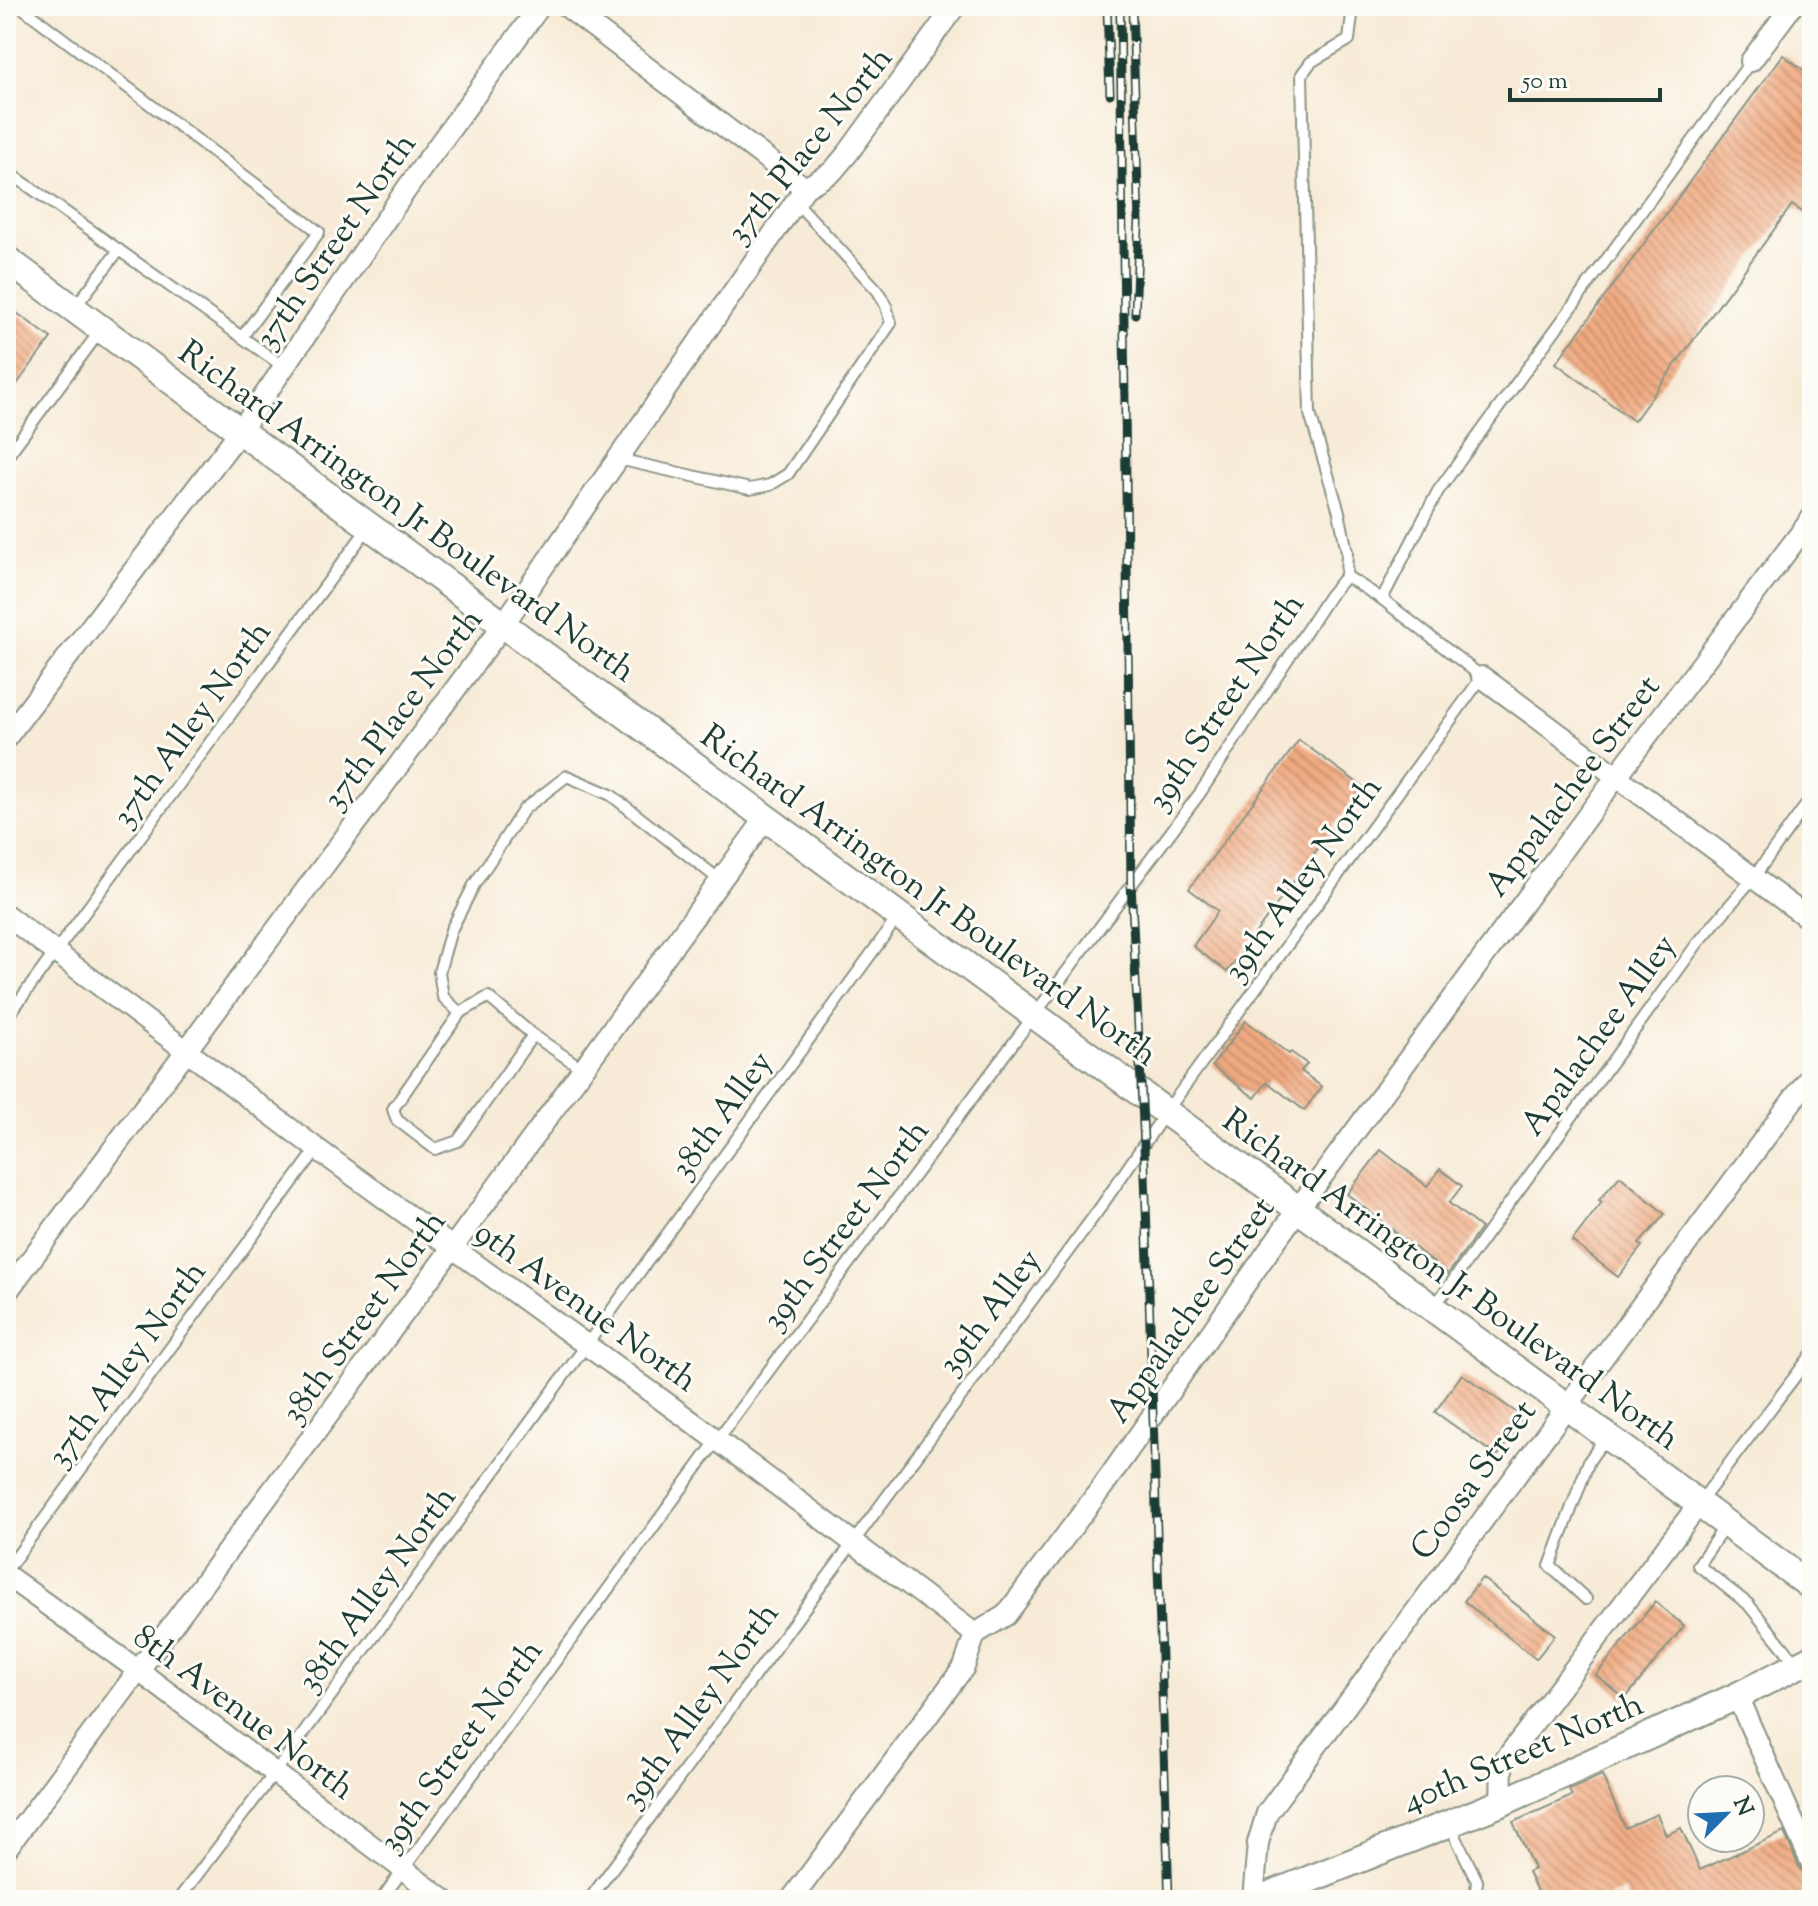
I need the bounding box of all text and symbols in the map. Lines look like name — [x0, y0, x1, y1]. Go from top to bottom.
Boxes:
street label: 37th Place North — [716, 37, 906, 255]
scale bar — [1510, 52, 1660, 102]
text: 50 m — [1520, 65, 1568, 99]
street label: 37th Street North — [244, 124, 430, 360]
street label: Richard Arrington Jr Boulevard North — [167, 330, 645, 696]
street label: 39th Street North — [1136, 584, 1318, 822]
street label: 37th Place North — [312, 599, 496, 821]
street label: 37th Alley North — [101, 612, 285, 839]
street label: Appalachee Street — [1474, 666, 1674, 908]
street label: Richard Arrington Jr Boulevard North — [689, 714, 1167, 1080]
street label: 39th Alley North — [1212, 767, 1395, 993]
street label: Apalachee Alley — [1510, 925, 1690, 1147]
street label: 38th Alley — [659, 1042, 786, 1190]
street label: Richard Arrington Jr Boulevard North — [1211, 1098, 1689, 1464]
street label: 39th Street North — [751, 1110, 943, 1342]
street label: Appalachee Street — [1095, 1187, 1289, 1434]
street label: 38th Street North — [270, 1201, 459, 1435]
street label: 9th Avenue North — [463, 1210, 707, 1406]
street label: 39th Alley — [927, 1240, 1055, 1387]
street label: 37th Alley North — [36, 1252, 220, 1479]
street label: Coosa Street — [1400, 1390, 1550, 1571]
street label: 38th Alley North — [286, 1477, 470, 1704]
street label: 39th Alley North — [609, 1593, 792, 1819]
street label: 8th Avenue North — [122, 1614, 364, 1814]
street label: 39th Street North — [368, 1630, 556, 1864]
street label: 40th Street North — [1395, 1681, 1652, 1827]
north arrow — [1686, 1774, 1766, 1854]
text: N — [1723, 1793, 1760, 1822]

